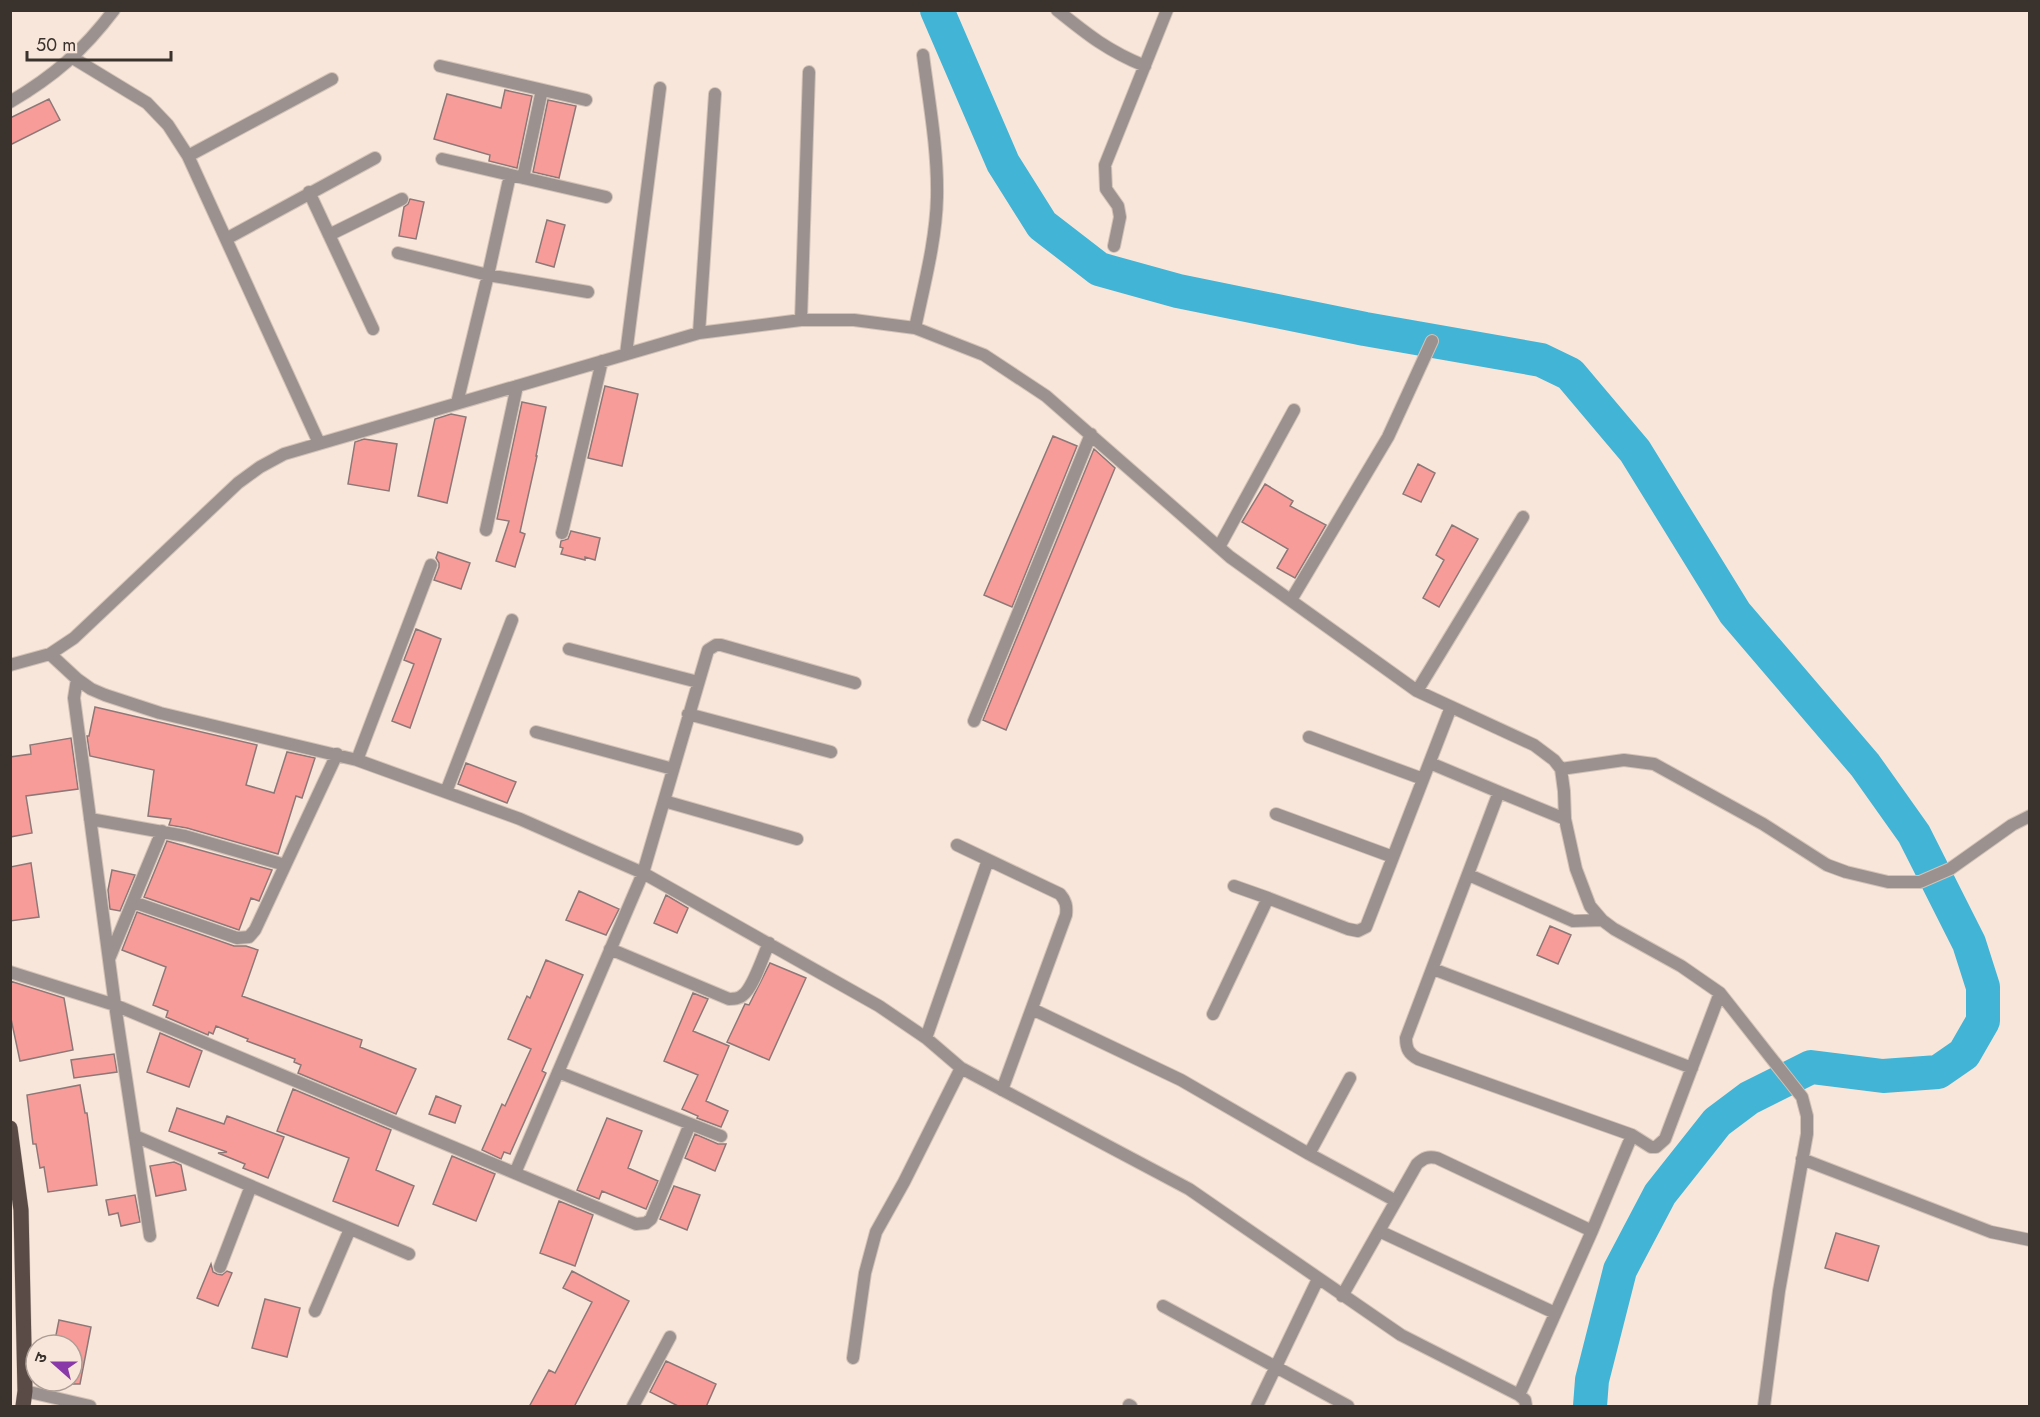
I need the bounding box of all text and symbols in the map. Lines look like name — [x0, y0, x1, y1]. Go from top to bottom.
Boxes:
scale bar — [27, 24, 171, 62]
text: 50 m — [36, 32, 76, 58]
north arrow — [24, 1333, 84, 1393]
text: उ — [28, 1349, 53, 1366]

